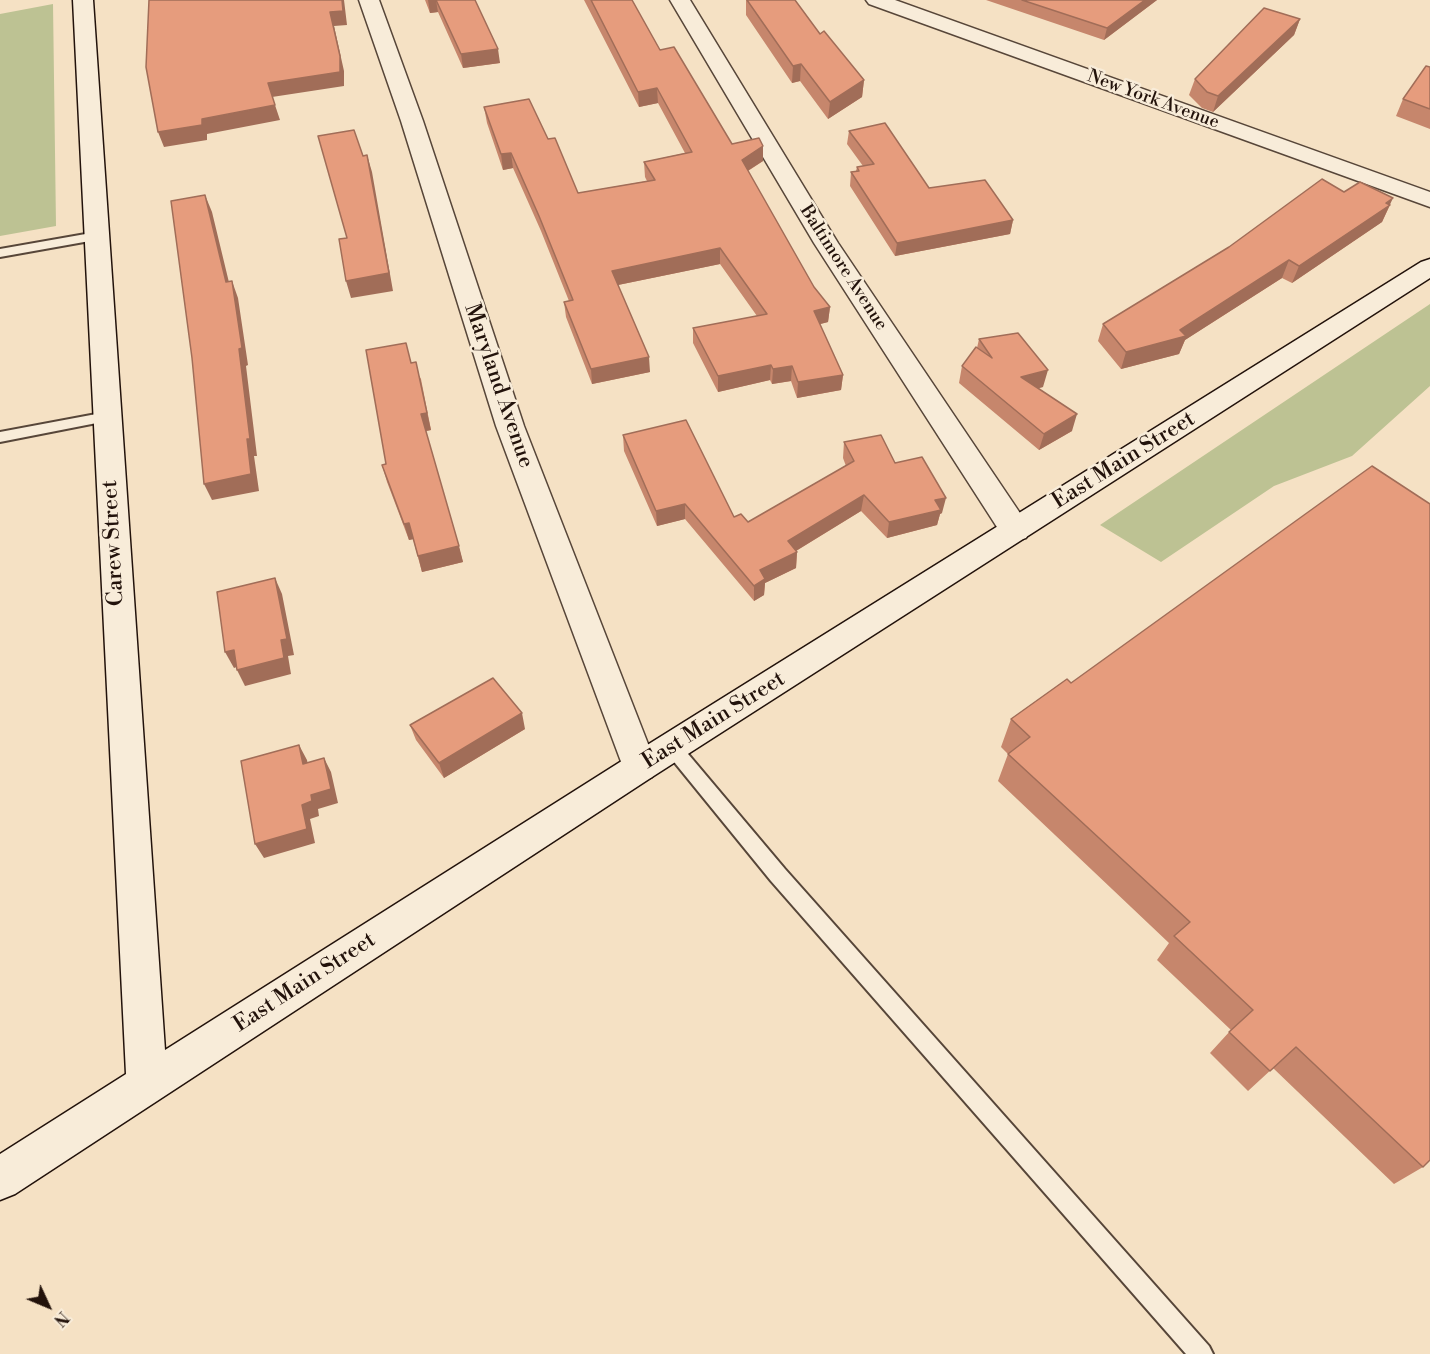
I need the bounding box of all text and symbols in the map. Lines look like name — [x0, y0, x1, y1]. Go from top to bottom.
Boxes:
street label: New York Avenue — [1084, 66, 1222, 134]
street label: Baltimore Avenue — [794, 201, 892, 335]
street label: Maryland Avenue — [458, 300, 538, 472]
street label: East Main Street — [1048, 406, 1200, 516]
street label: Carew Street — [98, 479, 130, 607]
street label: East Main Street — [638, 666, 790, 776]
street label: East Main Street — [229, 927, 381, 1039]
north arrow — [18, 1276, 78, 1336]
text: N — [49, 1307, 73, 1330]

